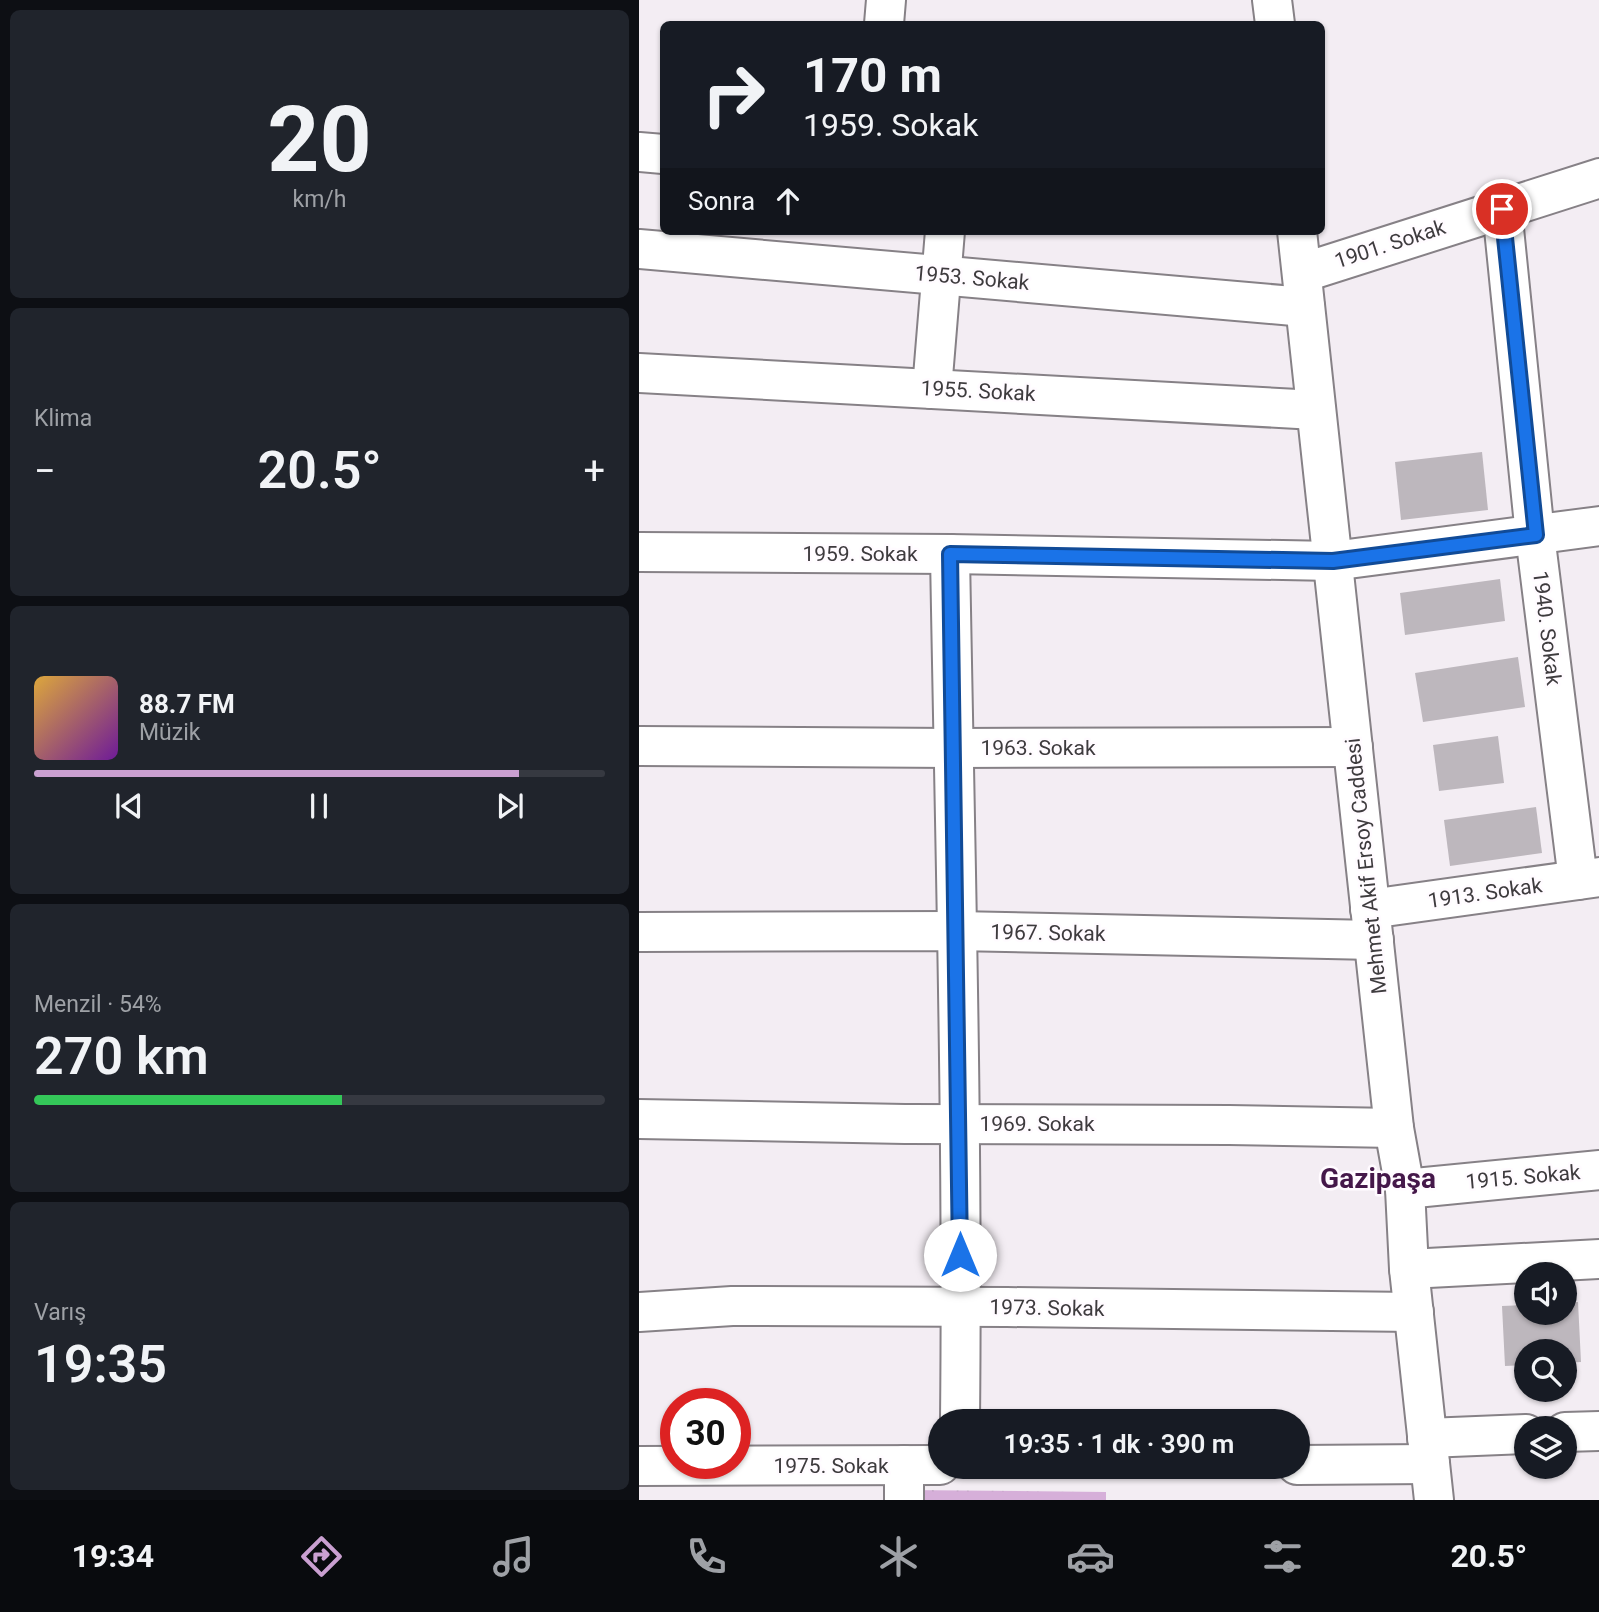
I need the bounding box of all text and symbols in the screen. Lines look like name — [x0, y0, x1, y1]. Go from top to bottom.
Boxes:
text: 170 m — [803, 47, 942, 104]
icon: right — [688, 49, 779, 140]
text: 20 — [267, 87, 372, 193]
text: 1959. Sokak — [803, 106, 978, 144]
pin — [1472, 179, 1532, 239]
icon: ahead — [769, 182, 807, 220]
text: km/h — [293, 186, 347, 213]
text: Sonra — [688, 186, 755, 216]
icon: arrive — [1483, 190, 1521, 228]
street label: 1901. Sokak — [1332, 215, 1449, 273]
street label: 1953. Sokak — [914, 261, 1031, 295]
street label: 1955. Sokak — [920, 376, 1036, 406]
text: Klima — [34, 405, 92, 432]
text: 20.5° — [258, 440, 382, 501]
text: − — [34, 449, 56, 493]
text: + — [583, 449, 605, 493]
street label: 1959. Sokak — [802, 542, 918, 566]
street label: 1940. Sokak — [1528, 569, 1566, 687]
text: 88.7 FM — [139, 689, 235, 719]
text: Müzik — [139, 719, 200, 746]
street label: 1963. Sokak — [980, 736, 1096, 760]
street label: Mehmet Akif Ersoy Caddesi — [1341, 737, 1391, 995]
icon: previous — [110, 787, 148, 825]
icon: pause — [300, 787, 338, 825]
icon: next — [491, 787, 529, 825]
street label: 1913. Sokak — [1426, 873, 1544, 913]
street label: 1967. Sokak — [990, 920, 1106, 946]
text: Menzil · 54% — [34, 991, 162, 1018]
text: 270 km — [34, 1026, 209, 1087]
street label: 1969. Sokak — [979, 1112, 1095, 1136]
street label: 1915. Sokak — [1465, 1160, 1582, 1194]
district label: Gazipaşa — [1320, 1162, 1436, 1195]
position arrow — [923, 1218, 997, 1292]
map controls — [1514, 1262, 1577, 1479]
button: sound — [1514, 1262, 1577, 1325]
street label: 1973. Sokak — [989, 1295, 1105, 1321]
text: Varış — [34, 1299, 86, 1326]
text: 19:35 — [34, 1334, 167, 1395]
button: search — [1514, 1339, 1577, 1402]
speed limit sign: 30 — [660, 1388, 751, 1479]
button: layers — [1514, 1416, 1577, 1479]
text: 19:35 · 1 dk · 390 m — [1004, 1429, 1234, 1459]
street label: 1975. Sokak — [773, 1454, 889, 1478]
icon: directions — [297, 1532, 346, 1581]
icon: music — [489, 1532, 538, 1581]
icon: phone — [682, 1532, 731, 1581]
icon: climate — [874, 1532, 923, 1581]
icon: car — [1066, 1532, 1115, 1581]
icon: filters — [1258, 1532, 1307, 1581]
text: 19:34 — [72, 1537, 154, 1575]
text: 20.5° — [1450, 1537, 1527, 1575]

